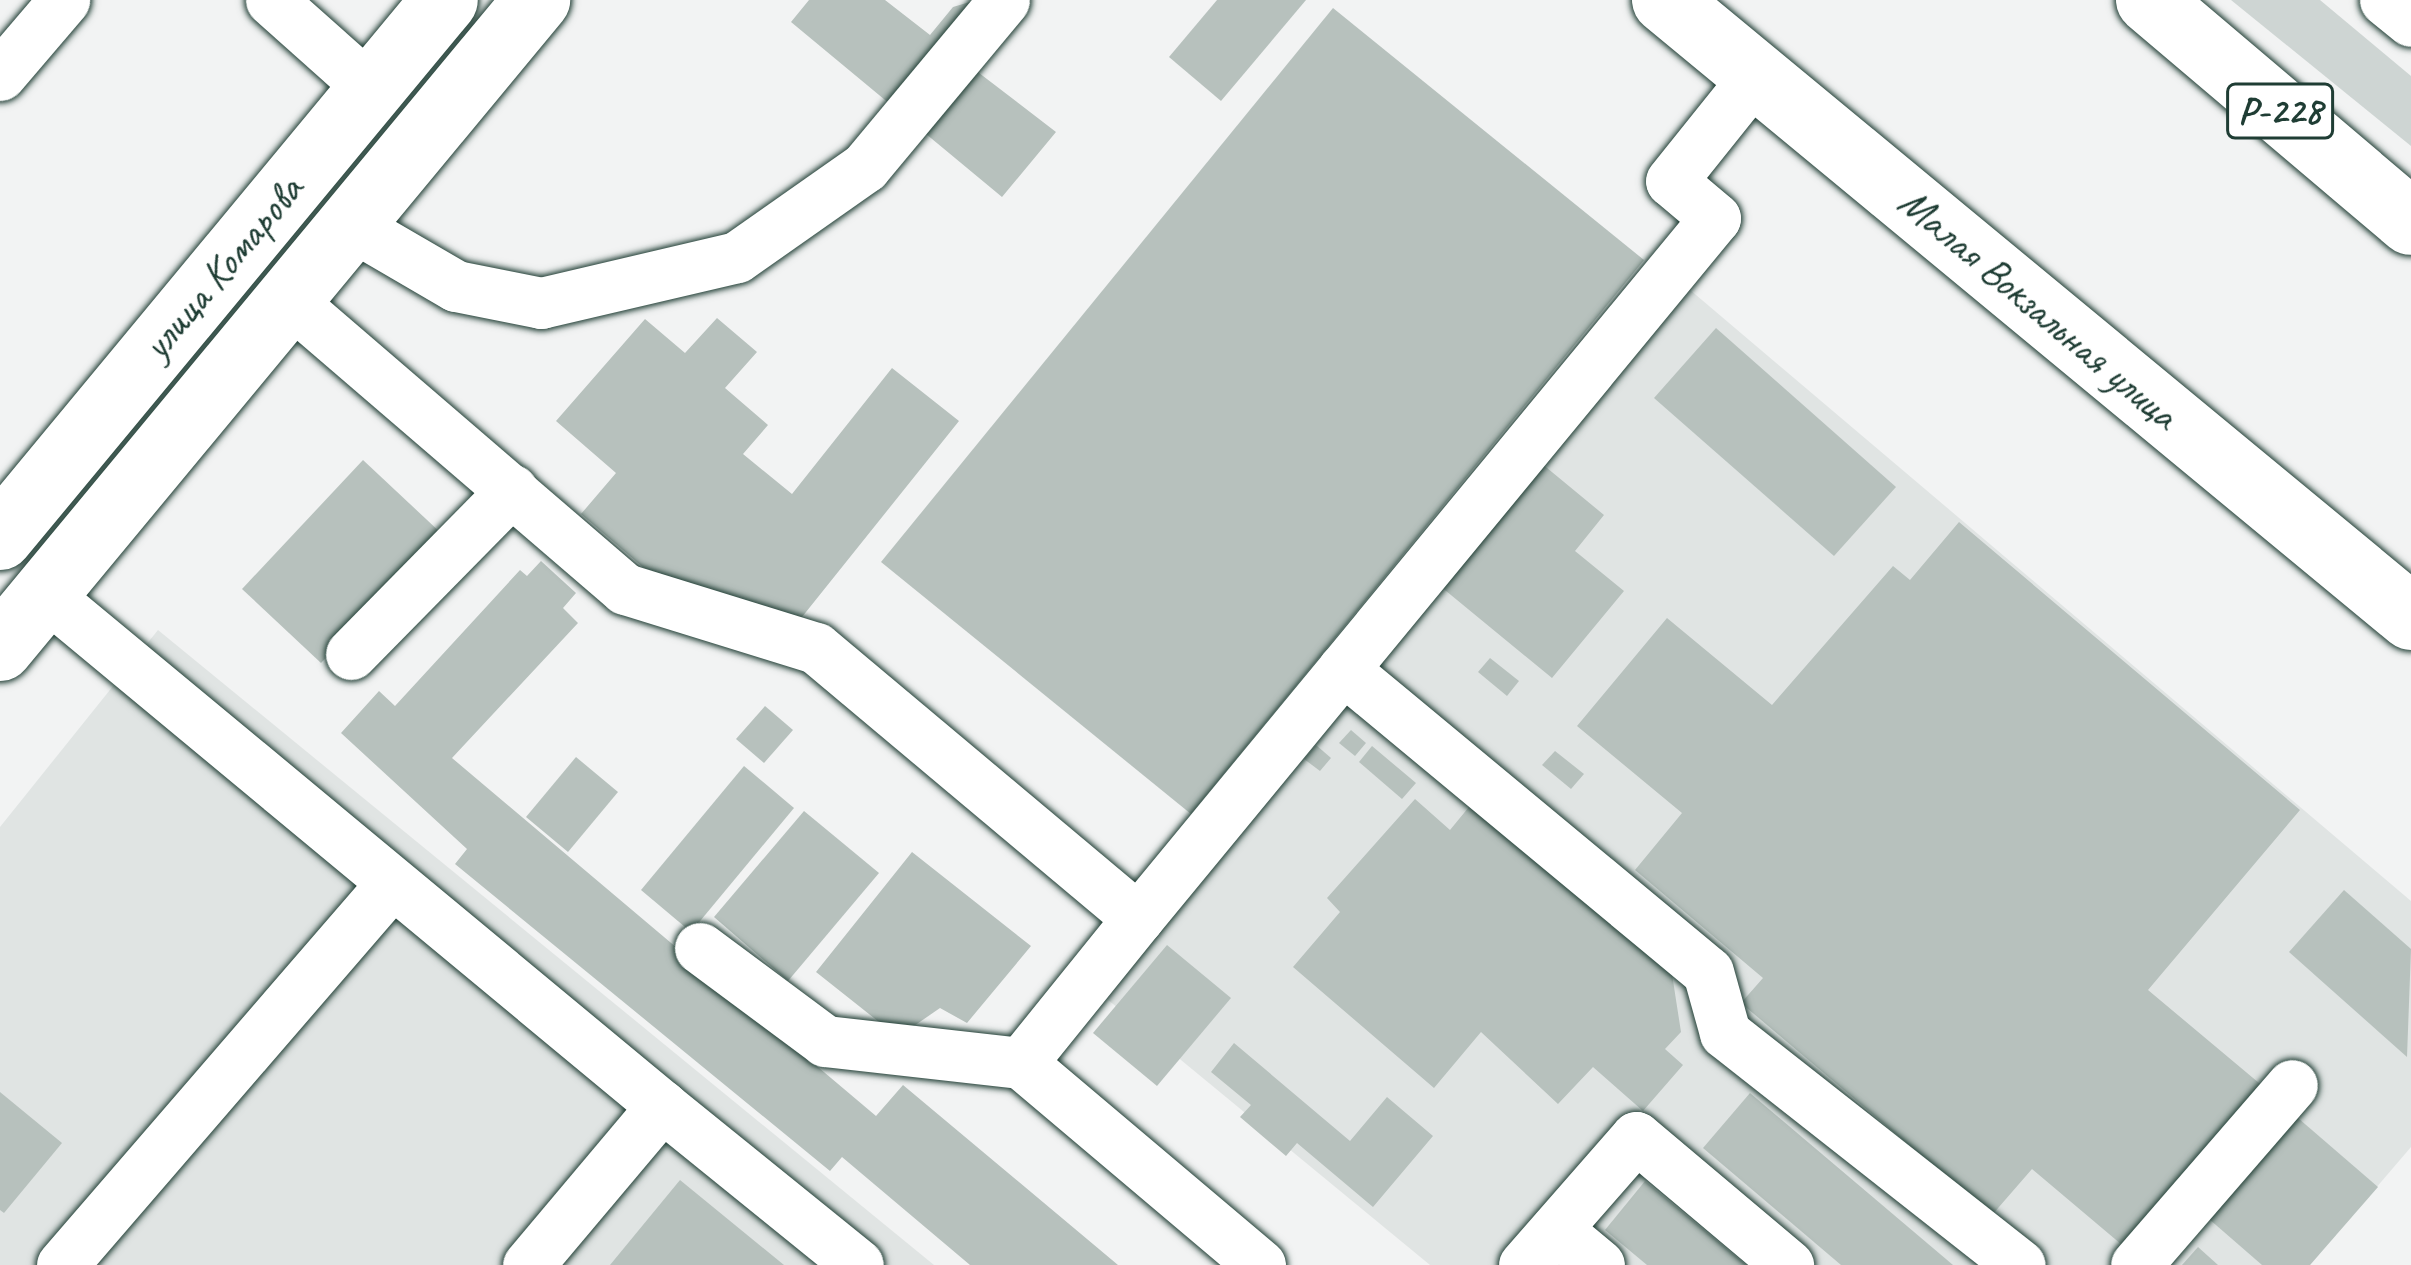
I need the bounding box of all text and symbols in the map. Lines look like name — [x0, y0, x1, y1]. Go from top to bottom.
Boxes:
road number: Р-228 — [2226, 78, 2334, 144]
street label: улица Комарова — [131, 166, 315, 370]
street label: Малая Вокзальная улица — [1886, 176, 2190, 442]

